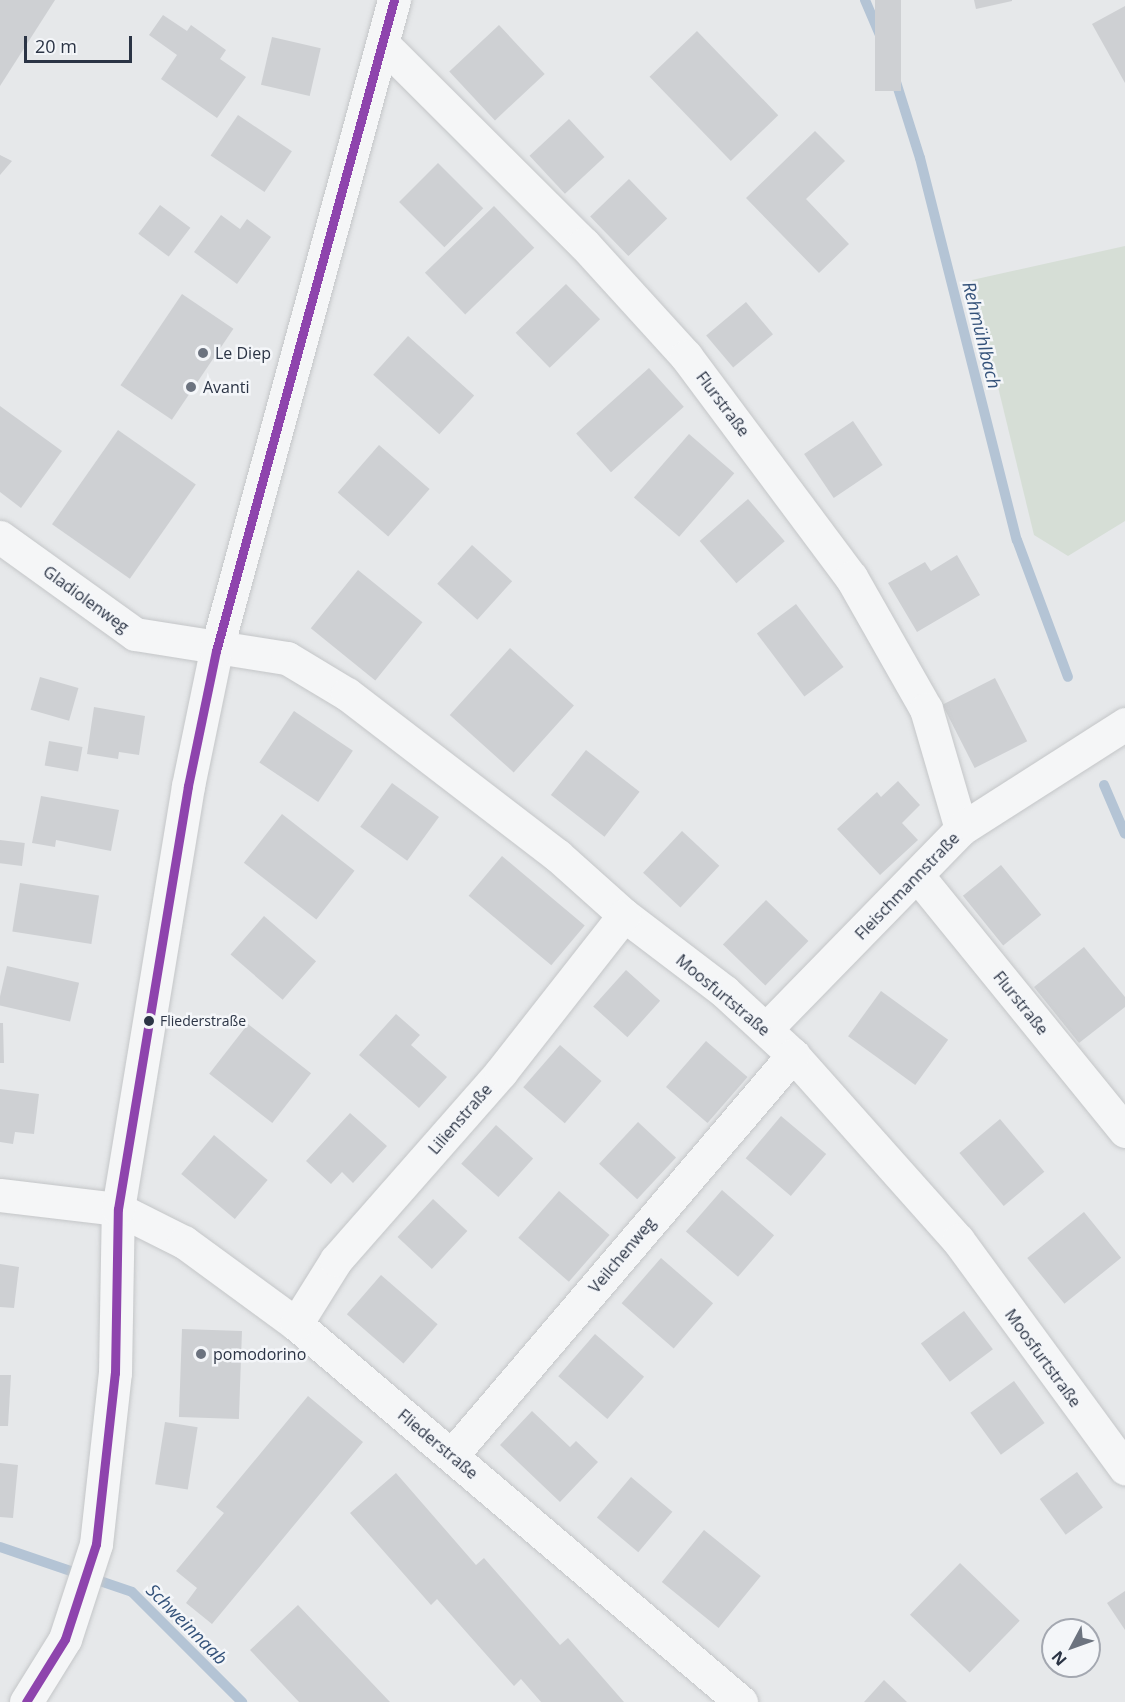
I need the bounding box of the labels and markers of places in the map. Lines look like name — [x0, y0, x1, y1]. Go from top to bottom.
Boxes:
place label: Le Diep — [215, 343, 271, 363]
marker: Le Diep — [196, 346, 210, 360]
place label: Avanti — [203, 377, 250, 397]
marker: Avanti — [184, 380, 198, 394]
place label: Fliederstraße — [160, 1013, 246, 1029]
marker: Fliederstraße — [143, 1015, 155, 1027]
place label: pomodorino — [213, 1344, 306, 1364]
marker: pomodorino — [194, 1347, 208, 1361]

